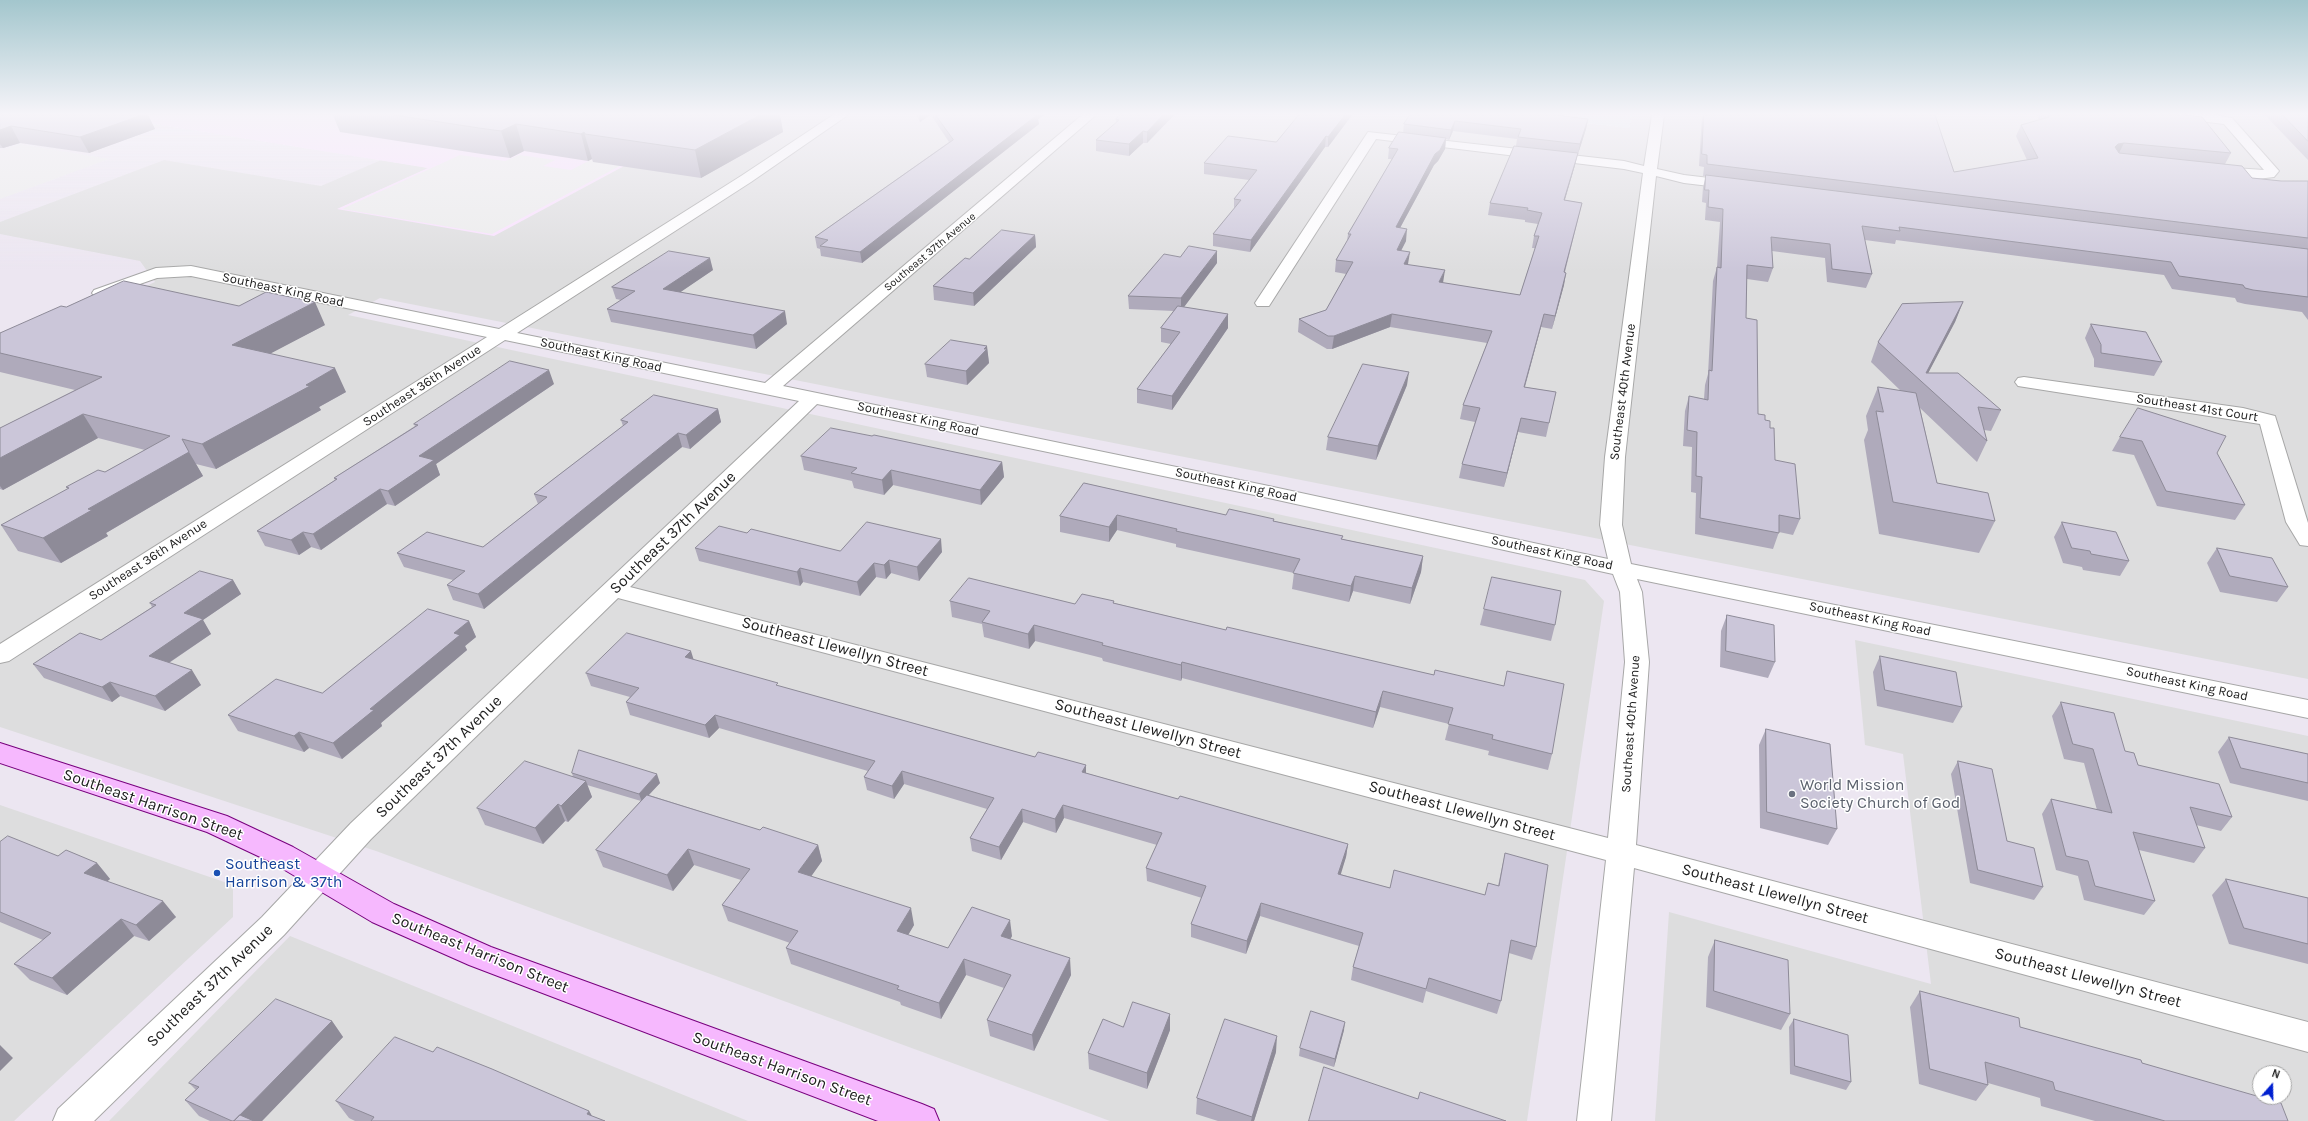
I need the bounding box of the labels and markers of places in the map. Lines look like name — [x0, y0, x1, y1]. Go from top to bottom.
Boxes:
place label: World Mission Society Church of God — [1800, 775, 1960, 813]
marker: World Mission Society Church of God — [1787, 789, 1797, 799]
place label: Southeast Harrison & 37th — [225, 854, 343, 892]
marker: Southeast Harrison & 37th — [212, 868, 222, 878]

